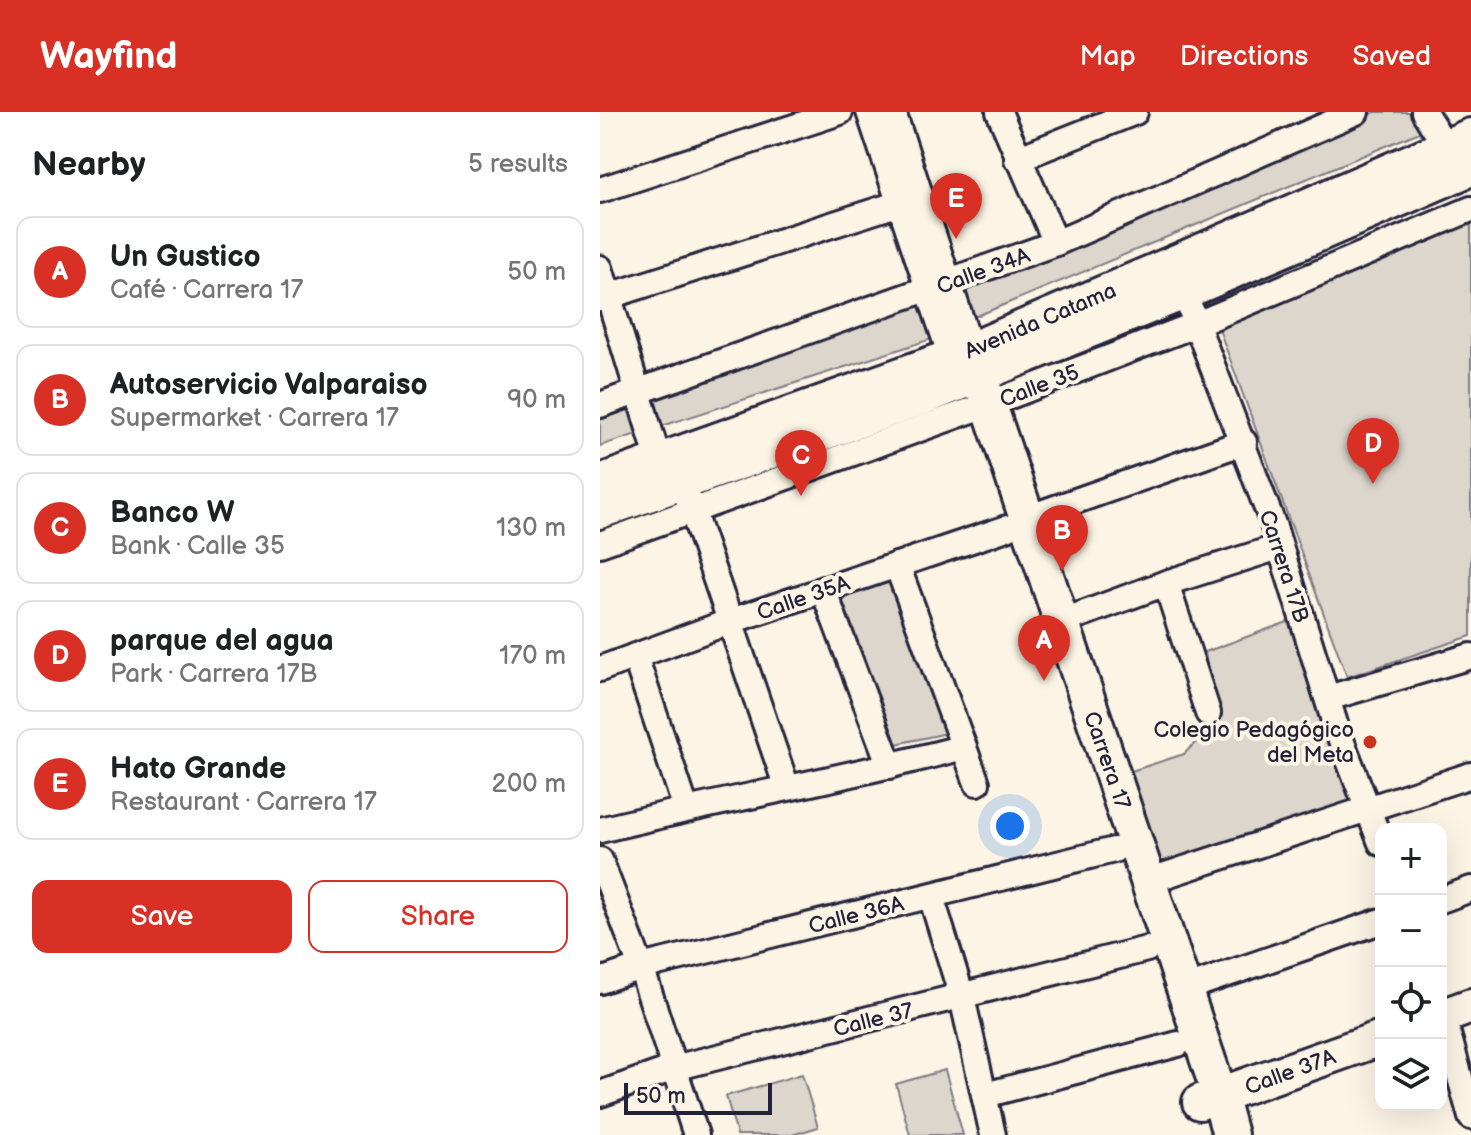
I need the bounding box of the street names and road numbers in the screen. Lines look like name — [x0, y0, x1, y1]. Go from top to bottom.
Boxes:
street label: Calle 34A — [933, 242, 1034, 301]
street label: Avenida Catama — [961, 277, 1120, 365]
street label: Calle 35 — [996, 359, 1083, 414]
street label: Carrera 17B — [1253, 507, 1314, 626]
street label: Calle 35A — [754, 570, 854, 627]
street label: Carrera 17 — [1077, 708, 1136, 813]
street label: Calle 36A — [806, 890, 907, 940]
street label: Calle 37 — [831, 998, 916, 1043]
street label: Calle 37A — [1241, 1043, 1340, 1101]

